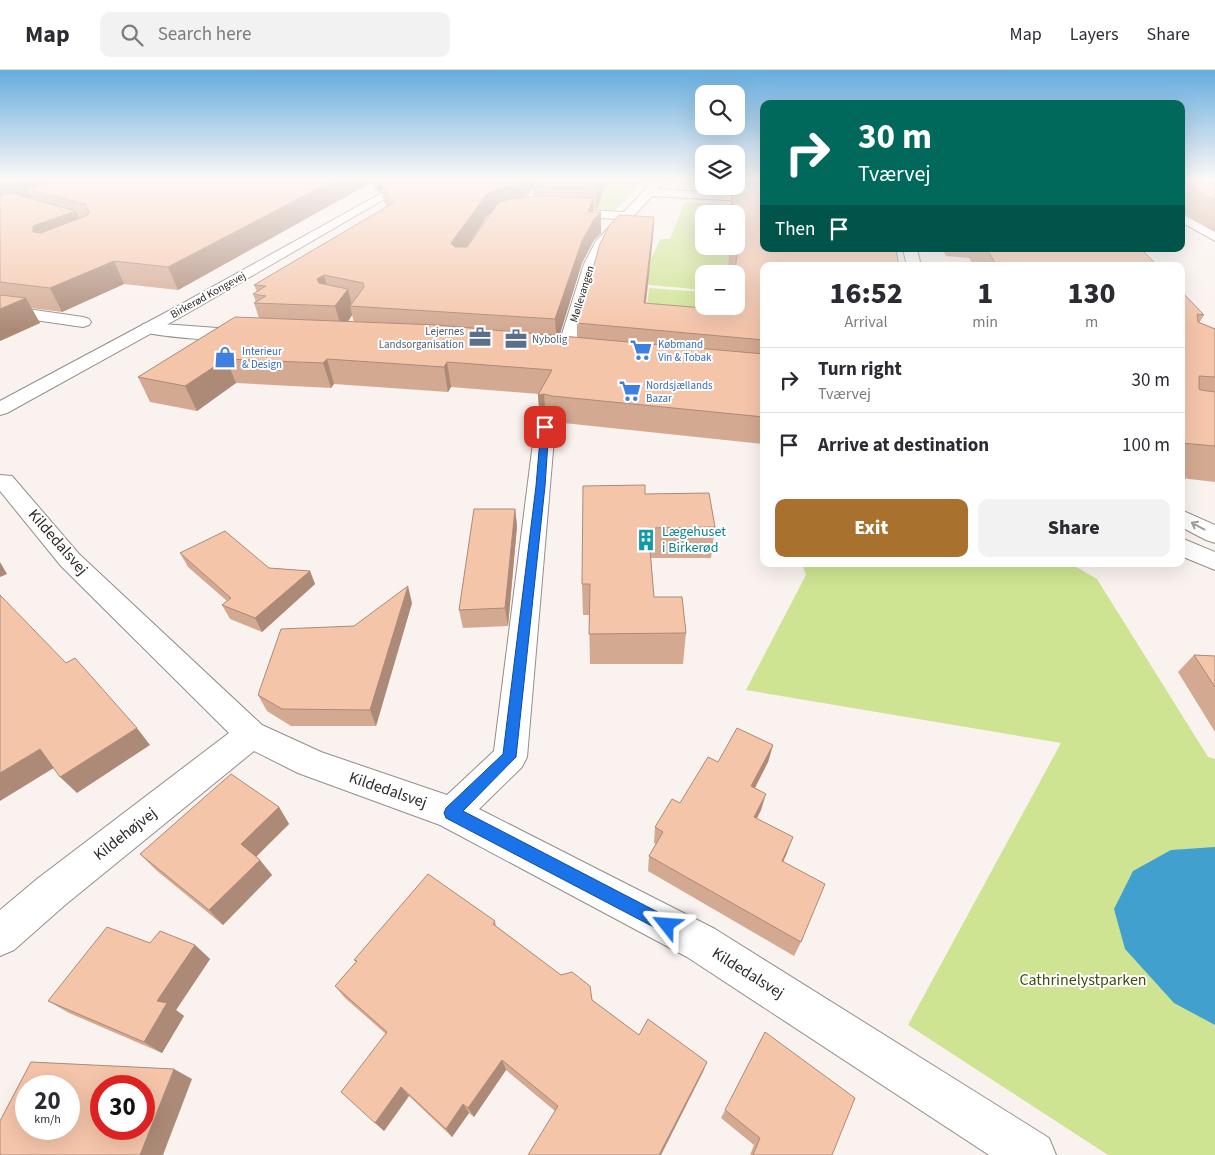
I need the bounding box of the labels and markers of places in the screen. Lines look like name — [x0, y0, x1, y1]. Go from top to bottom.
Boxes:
place label: Lejernes Landsorganisation — [379, 324, 464, 352]
office icon: Lejernes Landsorganisation — [467, 324, 493, 350]
office icon: Nybolig — [503, 326, 529, 352]
place label: Nybolig — [532, 332, 568, 347]
supermarket icon: Købmand Vin & Tobak — [628, 337, 654, 363]
place label: Købmand Vin & Tobak — [658, 337, 712, 365]
shop icon: Interieur & Design — [212, 344, 238, 370]
place label: Interieur & Design — [242, 344, 282, 372]
supermarket icon: Nordsjællands Bazar — [617, 378, 643, 404]
place label: Nordsjællands Bazar — [646, 378, 713, 406]
pin — [524, 406, 566, 448]
place label: Lægehuset i Birkerød — [662, 522, 726, 558]
building icon: Lægehuset i Birkerød — [633, 527, 659, 553]

